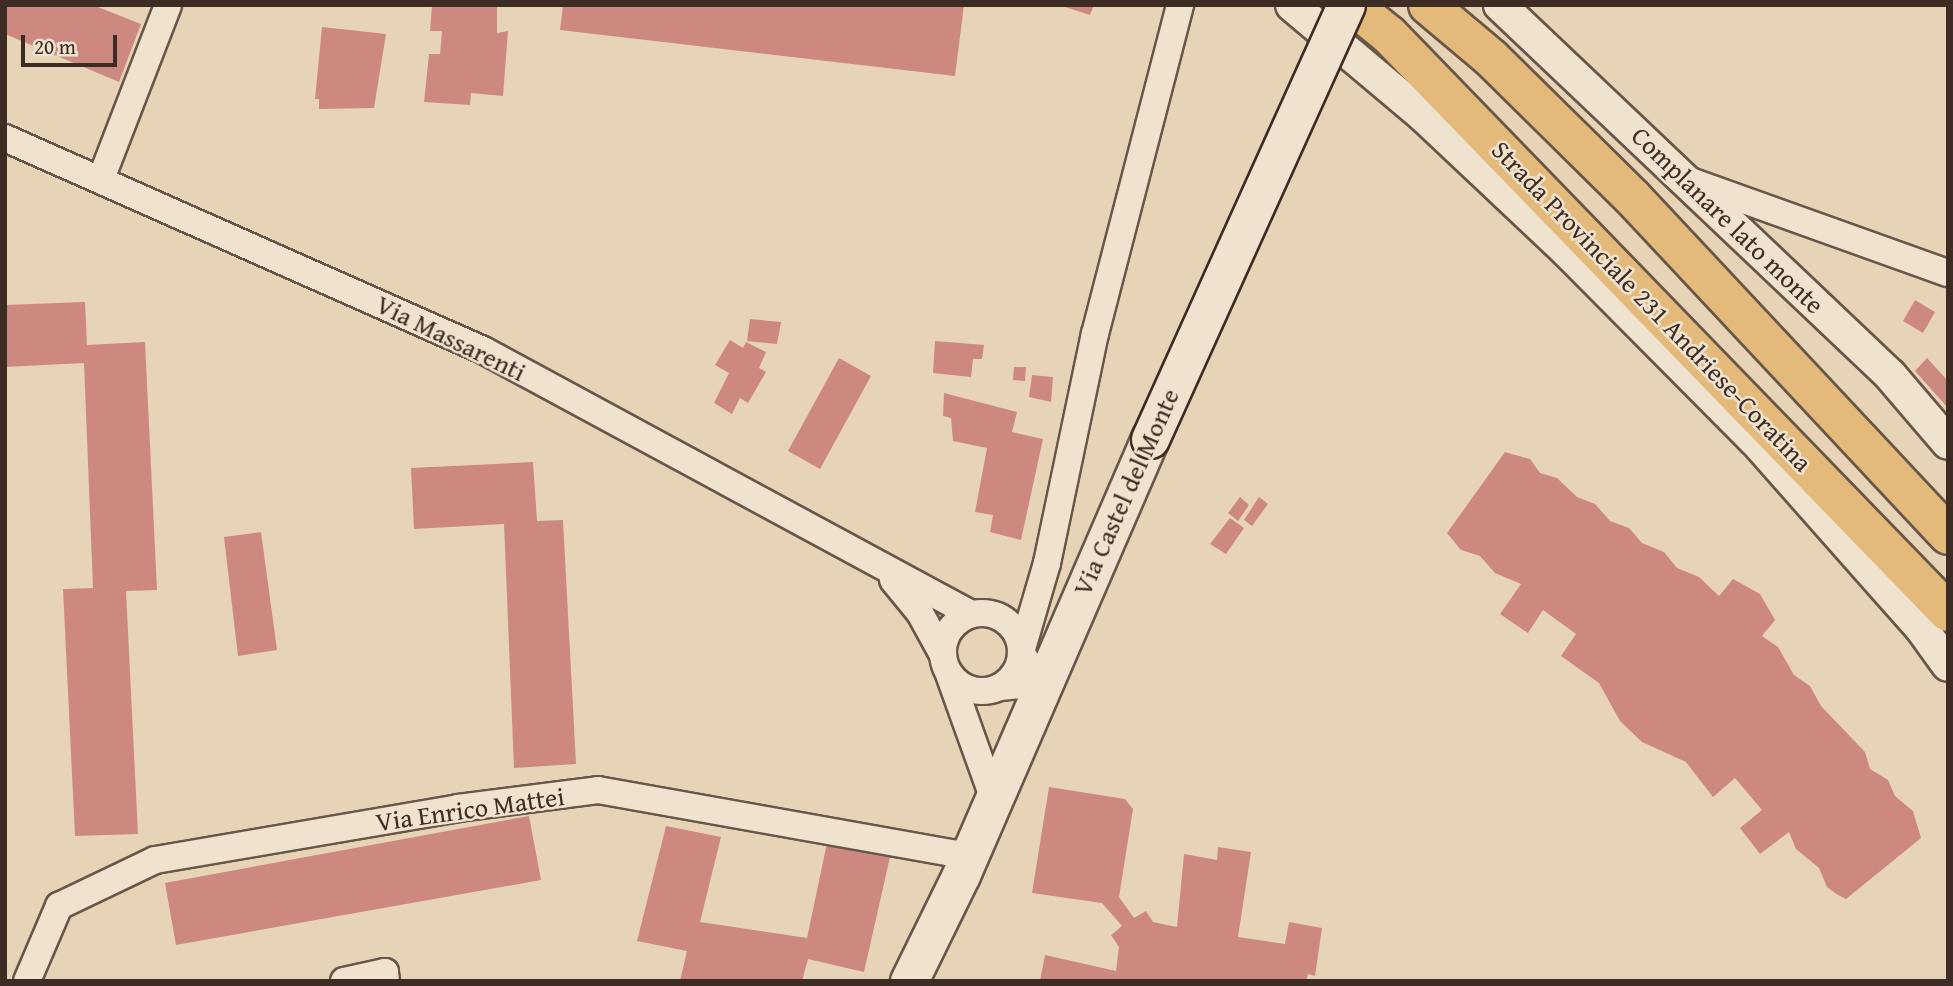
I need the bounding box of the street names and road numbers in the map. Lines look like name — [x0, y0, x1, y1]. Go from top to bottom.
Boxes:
street label: Complanare lato monte — [1625, 120, 1831, 320]
street label: Strada Provinciale 231 Andriese-Coratina — [1485, 134, 1819, 478]
street label: Via Massarenti — [371, 288, 531, 388]
street label: Via Castel del Monte — [1066, 384, 1186, 600]
street label: Via Enrico Mattei — [374, 780, 566, 838]

